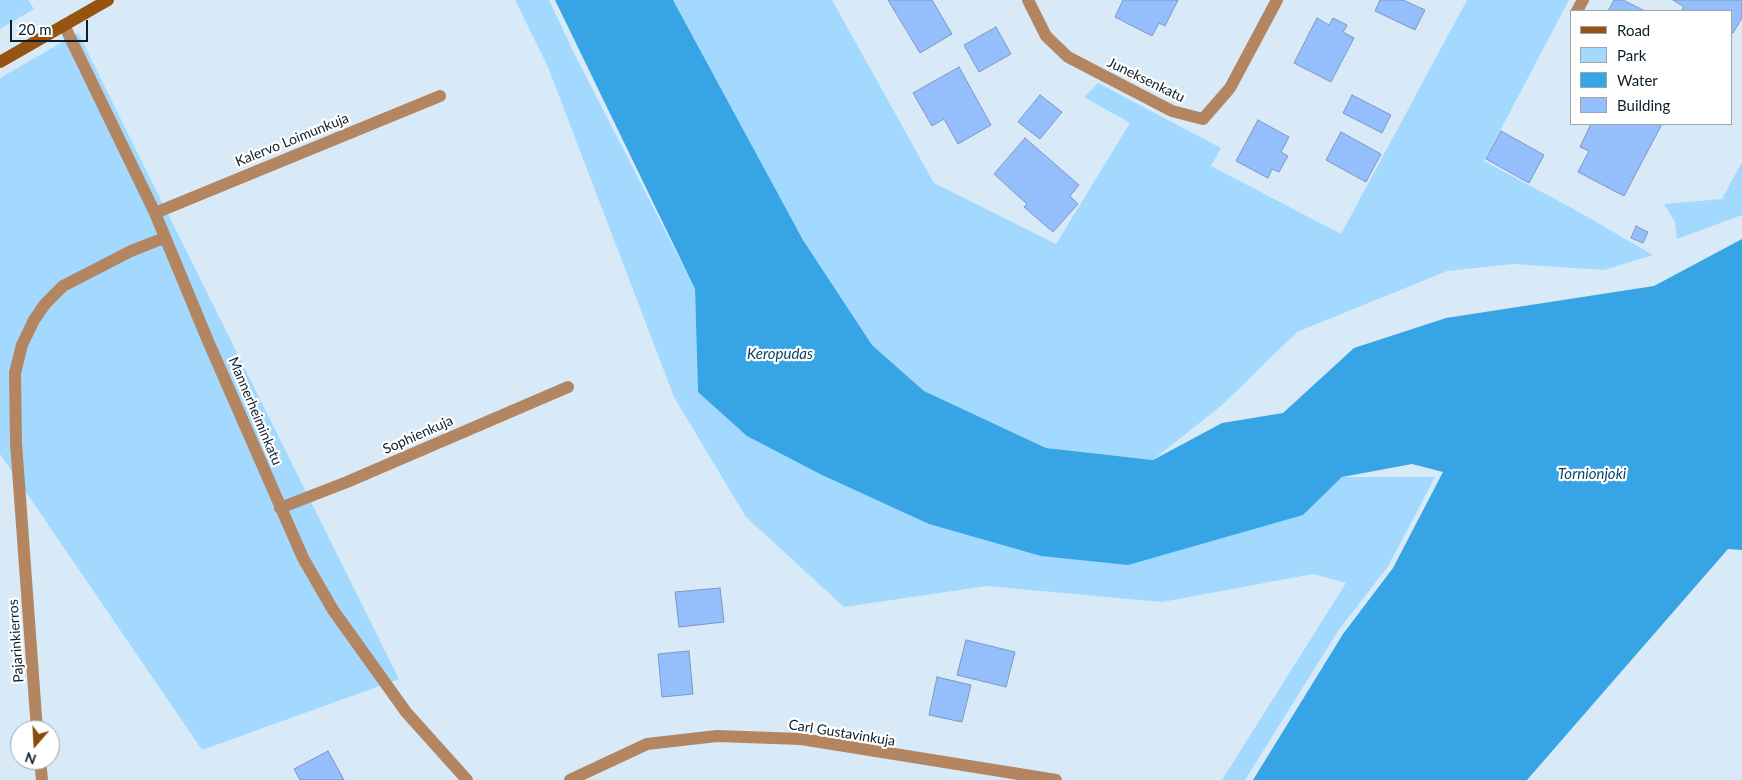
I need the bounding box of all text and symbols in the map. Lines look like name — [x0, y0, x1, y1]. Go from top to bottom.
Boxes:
scale bar — [12, 10, 90, 42]
legend — [1570, 10, 1732, 125]
text: 20 m — [18, 20, 52, 38]
text: Road — [1617, 21, 1650, 39]
text: Park — [1617, 46, 1646, 64]
street label: Juneksenkatu — [1105, 54, 1187, 106]
text: Water — [1617, 71, 1658, 89]
text: Building — [1617, 96, 1670, 114]
street label: Kalervo Loimunkuja — [233, 110, 351, 170]
water label: Keropudas — [747, 345, 813, 363]
street label: Mannerheiminkatu — [225, 354, 285, 468]
street label: Sophienkuja — [380, 412, 456, 458]
water label: Tornionjoki — [1558, 465, 1626, 483]
street label: Pajarinkierros — [5, 599, 27, 683]
street label: Carl Gustavinkuja — [787, 716, 897, 750]
north arrow — [10, 720, 60, 770]
text: N — [22, 749, 38, 769]

